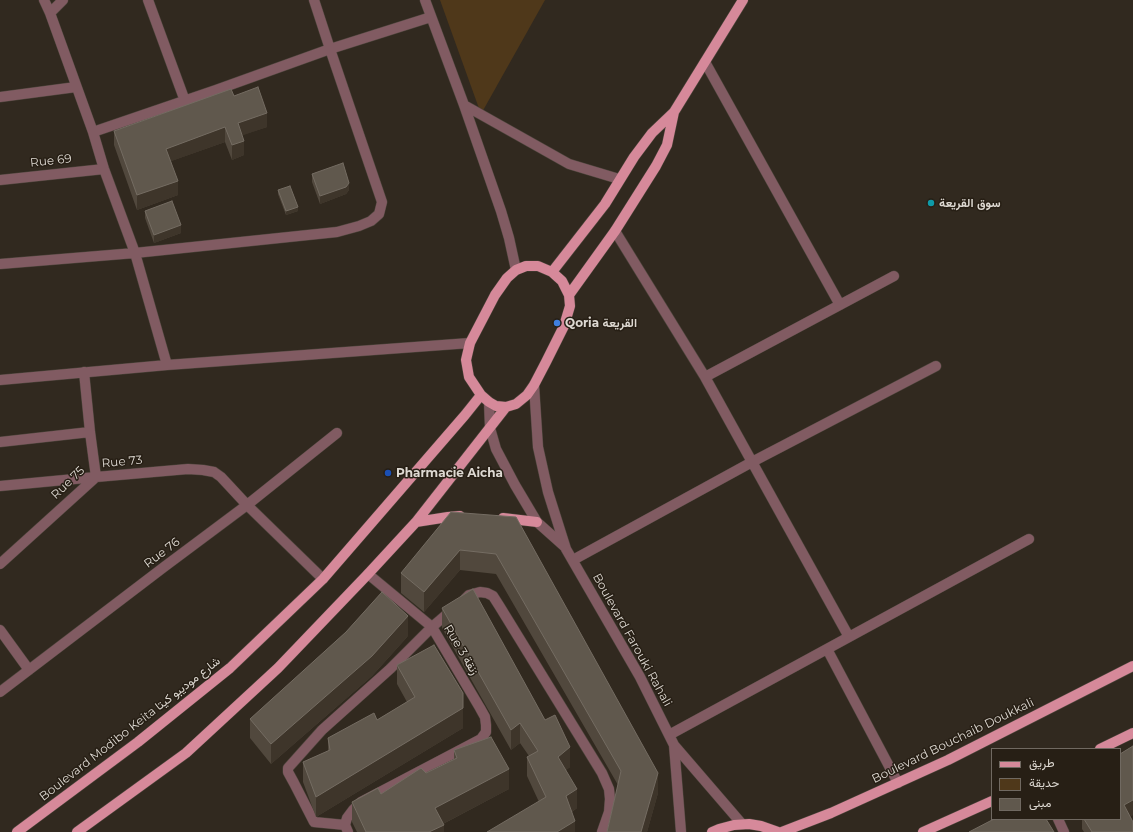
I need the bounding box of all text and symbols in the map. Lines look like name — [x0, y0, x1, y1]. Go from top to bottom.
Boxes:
street label: Rue 69 — [29, 152, 73, 170]
place label: سوق القريعة — [939, 196, 1000, 210]
marker: سوق القريعة — [926, 198, 936, 208]
place label: Qoria القريعة — [565, 316, 637, 330]
marker: Qoria القريعة — [552, 318, 562, 328]
street label: Rue 73 — [101, 453, 143, 471]
street label: Rue 75 — [48, 464, 88, 502]
place label: Pharmacie Aicha — [396, 466, 503, 480]
marker: Pharmacie Aicha — [383, 468, 393, 478]
street label: Rue 76 — [141, 535, 183, 571]
street label: Boulevard Farouki Rahali — [589, 571, 675, 709]
street label: Rue 3 زنقة — [440, 622, 482, 678]
street label: Boulevard Modibo Keita شارع موديبو كيتا — [37, 654, 223, 804]
street label: Boulevard Bouchaib Doukkali — [870, 695, 1036, 787]
legend — [991, 748, 1121, 820]
text: طريق — [1029, 755, 1054, 770]
text: حديقة — [1029, 775, 1059, 790]
text: مبنى — [1029, 795, 1051, 810]

